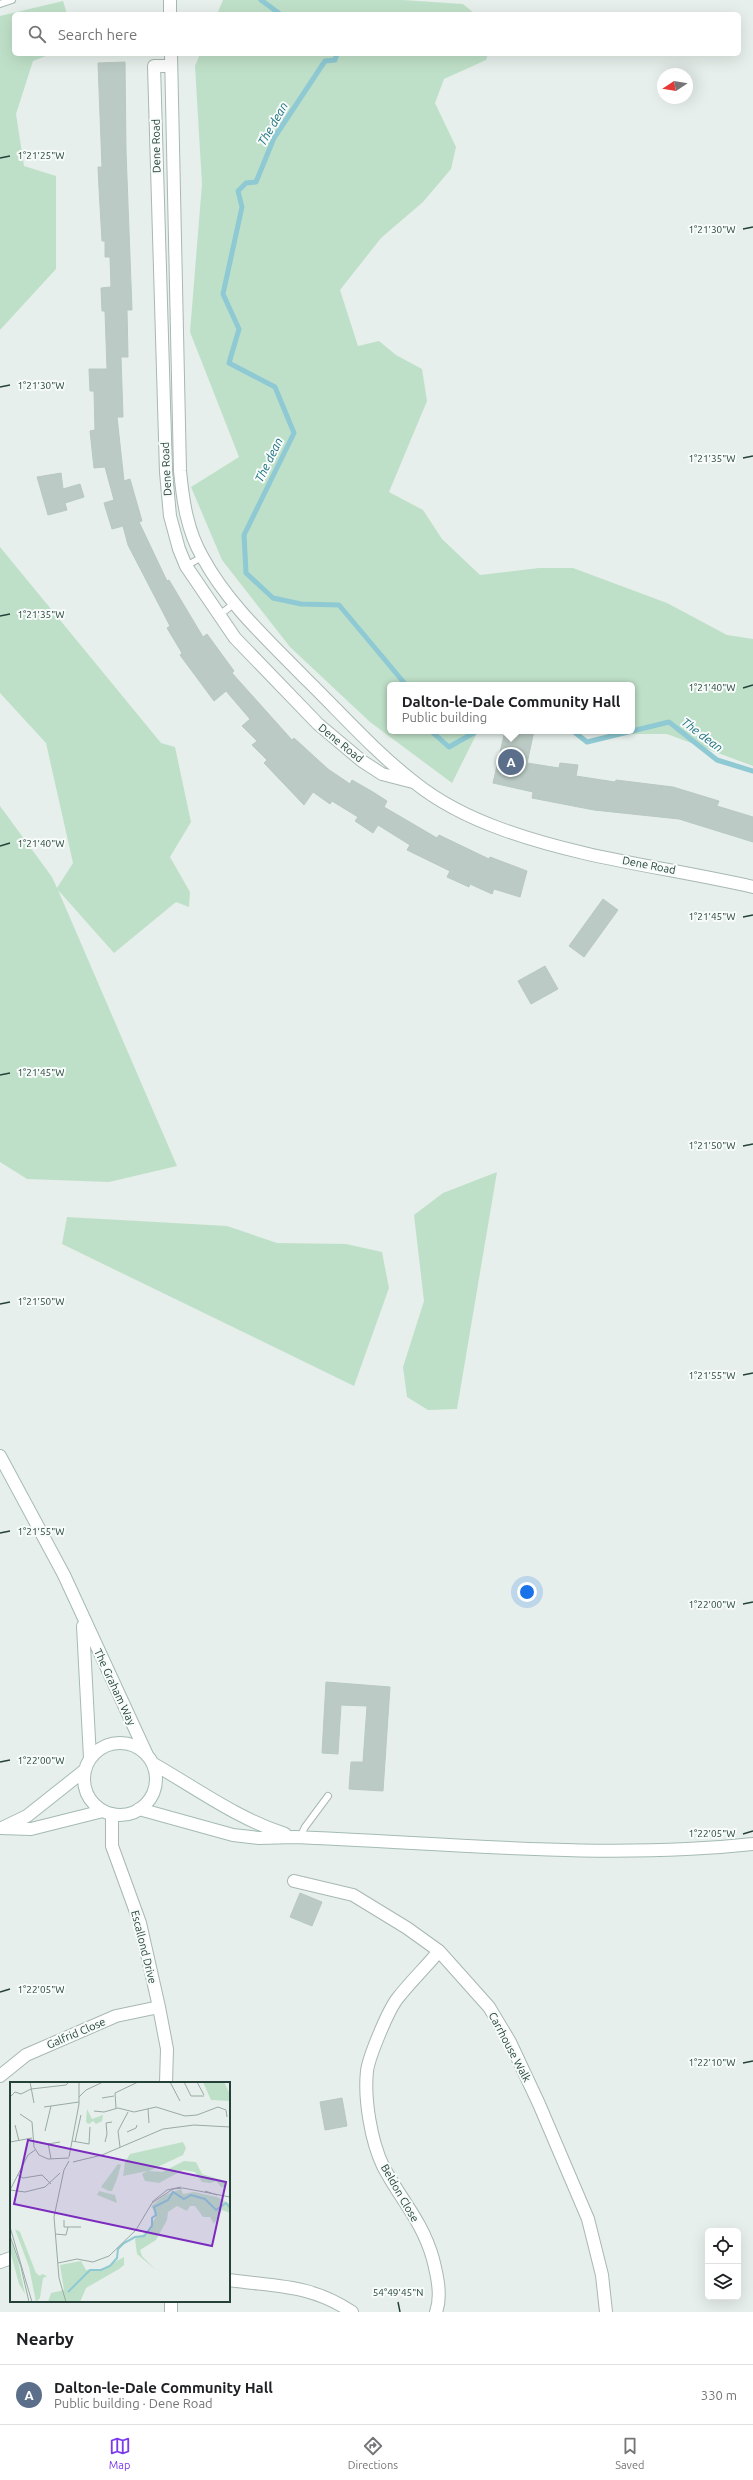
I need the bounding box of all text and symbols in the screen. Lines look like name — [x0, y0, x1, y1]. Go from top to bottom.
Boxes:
search box — [12, 12, 741, 56]
icon: search — [26, 23, 48, 45]
text: Search here — [58, 26, 137, 43]
north arrow — [657, 68, 693, 104]
water label: The dean — [255, 100, 290, 148]
street label: Dene Road — [150, 119, 162, 173]
text: 1°21'25"W — [17, 150, 65, 161]
text: 1°21'30"W — [688, 224, 736, 235]
text: 1°21'30"W — [17, 380, 65, 391]
water label: The dean — [252, 435, 285, 484]
street label: Dene Road — [159, 442, 173, 496]
text: 1°21'35"W — [688, 453, 736, 464]
text: 1°21'35"W — [17, 609, 65, 620]
popup — [387, 682, 635, 734]
text: 1°21'40"W — [688, 682, 736, 693]
text: Dalton-le-Dale Community Hall — [402, 693, 620, 710]
text: Public building — [402, 710, 487, 724]
water label: The dean — [679, 715, 725, 754]
street label: Dene Road — [316, 721, 366, 765]
pin: A — [498, 747, 524, 777]
text: 1°21'40"W — [17, 838, 65, 849]
street label: Dene Road — [621, 854, 677, 876]
text: 1°21'45"W — [688, 911, 736, 922]
text: 1°21'45"W — [17, 1067, 65, 1078]
text: 1°21'50"W — [688, 1140, 736, 1151]
text: 1°21'50"W — [17, 1296, 65, 1307]
text: 1°21'55"W — [688, 1370, 736, 1381]
text: 1°21'55"W — [17, 1526, 65, 1537]
your location — [517, 1582, 537, 1602]
text: 1°22'00"W — [688, 1599, 736, 1610]
street label: The Graham Way — [92, 1647, 138, 1728]
text: 1°22'00"W — [17, 1755, 65, 1766]
text: 1°22'05"W — [688, 1828, 736, 1839]
street label: Escallond Drive — [129, 1909, 159, 1985]
text: 1°22'05"W — [17, 1984, 65, 1995]
street label: Carrhouse Walk — [487, 2010, 534, 2084]
street label: Galfrid Close — [45, 2015, 107, 2051]
text: 1°22'10"W — [688, 2057, 736, 2068]
inset map — [10, 2082, 230, 2302]
street label: Beldon Close — [379, 2162, 421, 2224]
map controls — [705, 2228, 741, 2300]
button: locate — [705, 2228, 741, 2264]
button: layers — [705, 2264, 741, 2300]
text: 54°49'45"N — [373, 2287, 423, 2298]
text: Nearby — [16, 2329, 74, 2348]
text: Dalton-le-Dale Community Hall — [54, 2379, 273, 2396]
text: A — [24, 2388, 34, 2402]
text: 330 m — [701, 2388, 737, 2402]
text: Public building · Dene Road — [54, 2396, 213, 2410]
tab: Map — [109, 2435, 131, 2471]
tab: Directions — [348, 2435, 398, 2471]
tab: Saved — [615, 2435, 644, 2471]

